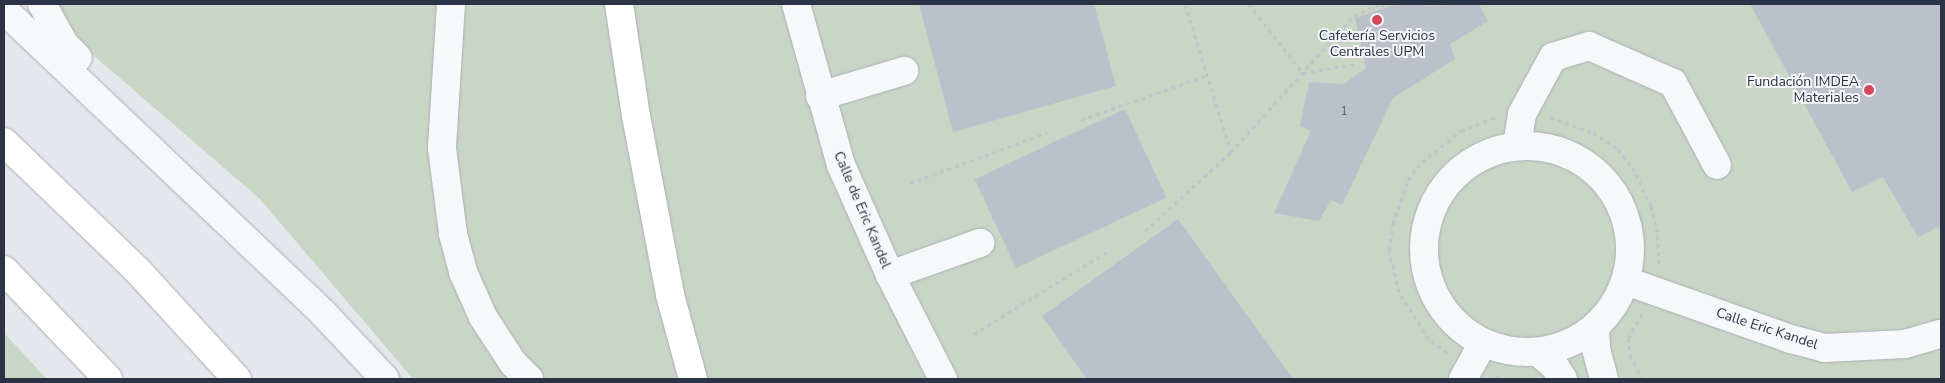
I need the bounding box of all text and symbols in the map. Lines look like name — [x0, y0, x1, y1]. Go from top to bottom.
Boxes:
marker: Cafetería Servicios Centrales UPM — [1371, 14, 1383, 26]
place label: Cafetería Servicios Centrales UPM — [1319, 28, 1435, 60]
place label: Fundación IMDEA Materiales — [1747, 74, 1859, 106]
marker: Fundación IMDEA Materiales — [1863, 84, 1875, 96]
house number: 1 — [1341, 105, 1347, 119]
street label: Calle de Eric Kandel — [830, 149, 894, 271]
street label: Calle Eric Kandel — [1714, 305, 1820, 353]

